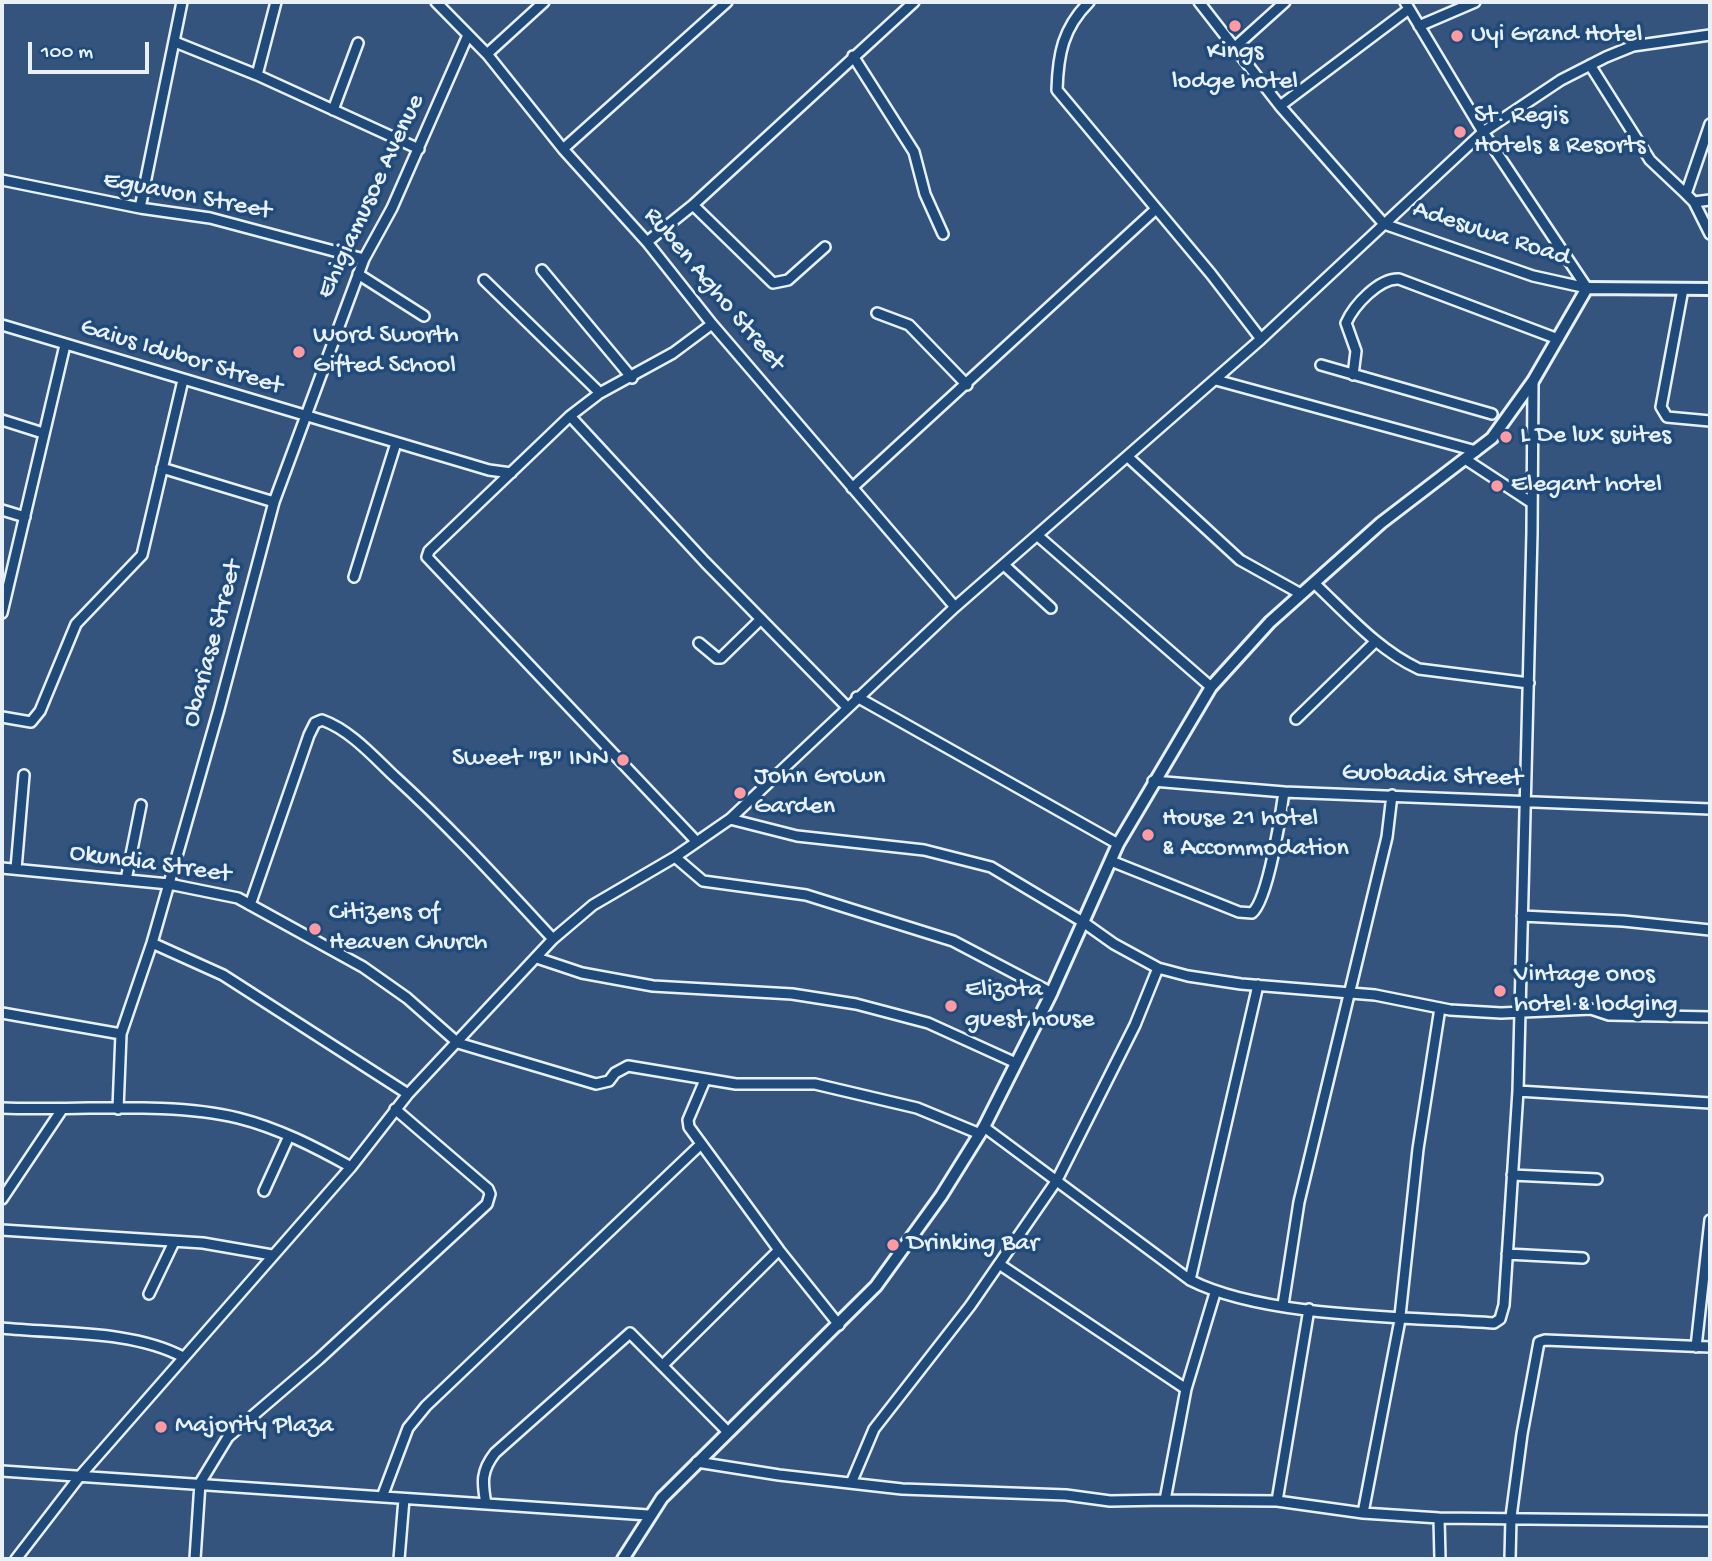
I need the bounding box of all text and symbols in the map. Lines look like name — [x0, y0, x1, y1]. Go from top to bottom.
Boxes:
marker: Kings lodge hotel — [1227, 18, 1243, 34]
place label: Uyi Grand Hotel — [1471, 20, 1642, 52]
scale bar — [32, 28, 152, 72]
marker: Uyi Grand Hotel — [1449, 28, 1465, 44]
place label: Kings lodge hotel — [1172, 37, 1298, 98]
text: 100 m — [41, 41, 93, 66]
street label: Ehigiamusoe Avenue — [311, 90, 433, 304]
place label: St. Regis Hotels & Resorts — [1474, 101, 1645, 162]
marker: St. Regis Hotels & Resorts — [1452, 124, 1468, 140]
street label: Eguavon Street — [100, 165, 274, 229]
street label: Adesuwa Road — [1409, 195, 1573, 275]
street label: Ruben Agho Street — [635, 202, 791, 378]
street label: Gaius Idubor Street — [76, 312, 286, 404]
place label: Word Sworth Gifted School — [313, 321, 459, 382]
marker: Word Sworth Gifted School — [291, 344, 307, 360]
place label: L De lux suites — [1520, 421, 1671, 453]
marker: L De lux suites — [1498, 429, 1514, 445]
place label: Elegant hotel — [1511, 470, 1662, 502]
marker: Elegant hotel — [1489, 478, 1505, 494]
street label: Obariase Street — [177, 557, 251, 731]
place label: Sweet "B" INN — [452, 744, 609, 776]
marker: Sweet "B" INN — [615, 752, 631, 768]
street label: Guobadia Street — [1341, 758, 1523, 796]
place label: John Grown Garden — [754, 762, 885, 824]
marker: John Grown Garden — [732, 785, 748, 801]
place label: House 21 hotel & Accommodation — [1162, 804, 1349, 866]
marker: House 21 hotel & Accommodation — [1140, 827, 1156, 843]
street label: Okundia Street — [67, 838, 233, 892]
place label: Citizens of Heaven Church — [329, 898, 487, 960]
marker: Citizens of Heaven Church — [307, 921, 323, 937]
place label: Vintage onos hotel & lodging — [1514, 960, 1678, 1021]
place label: Elizota guest house — [965, 975, 1094, 1036]
marker: Vintage onos hotel & lodging — [1492, 983, 1508, 999]
marker: Elizota guest house — [943, 998, 959, 1014]
place label: Drinking Bar — [907, 1229, 1039, 1261]
marker: Drinking Bar — [885, 1237, 901, 1253]
place label: Majority Plaza — [175, 1411, 333, 1443]
marker: Majority Plaza — [153, 1419, 169, 1435]

